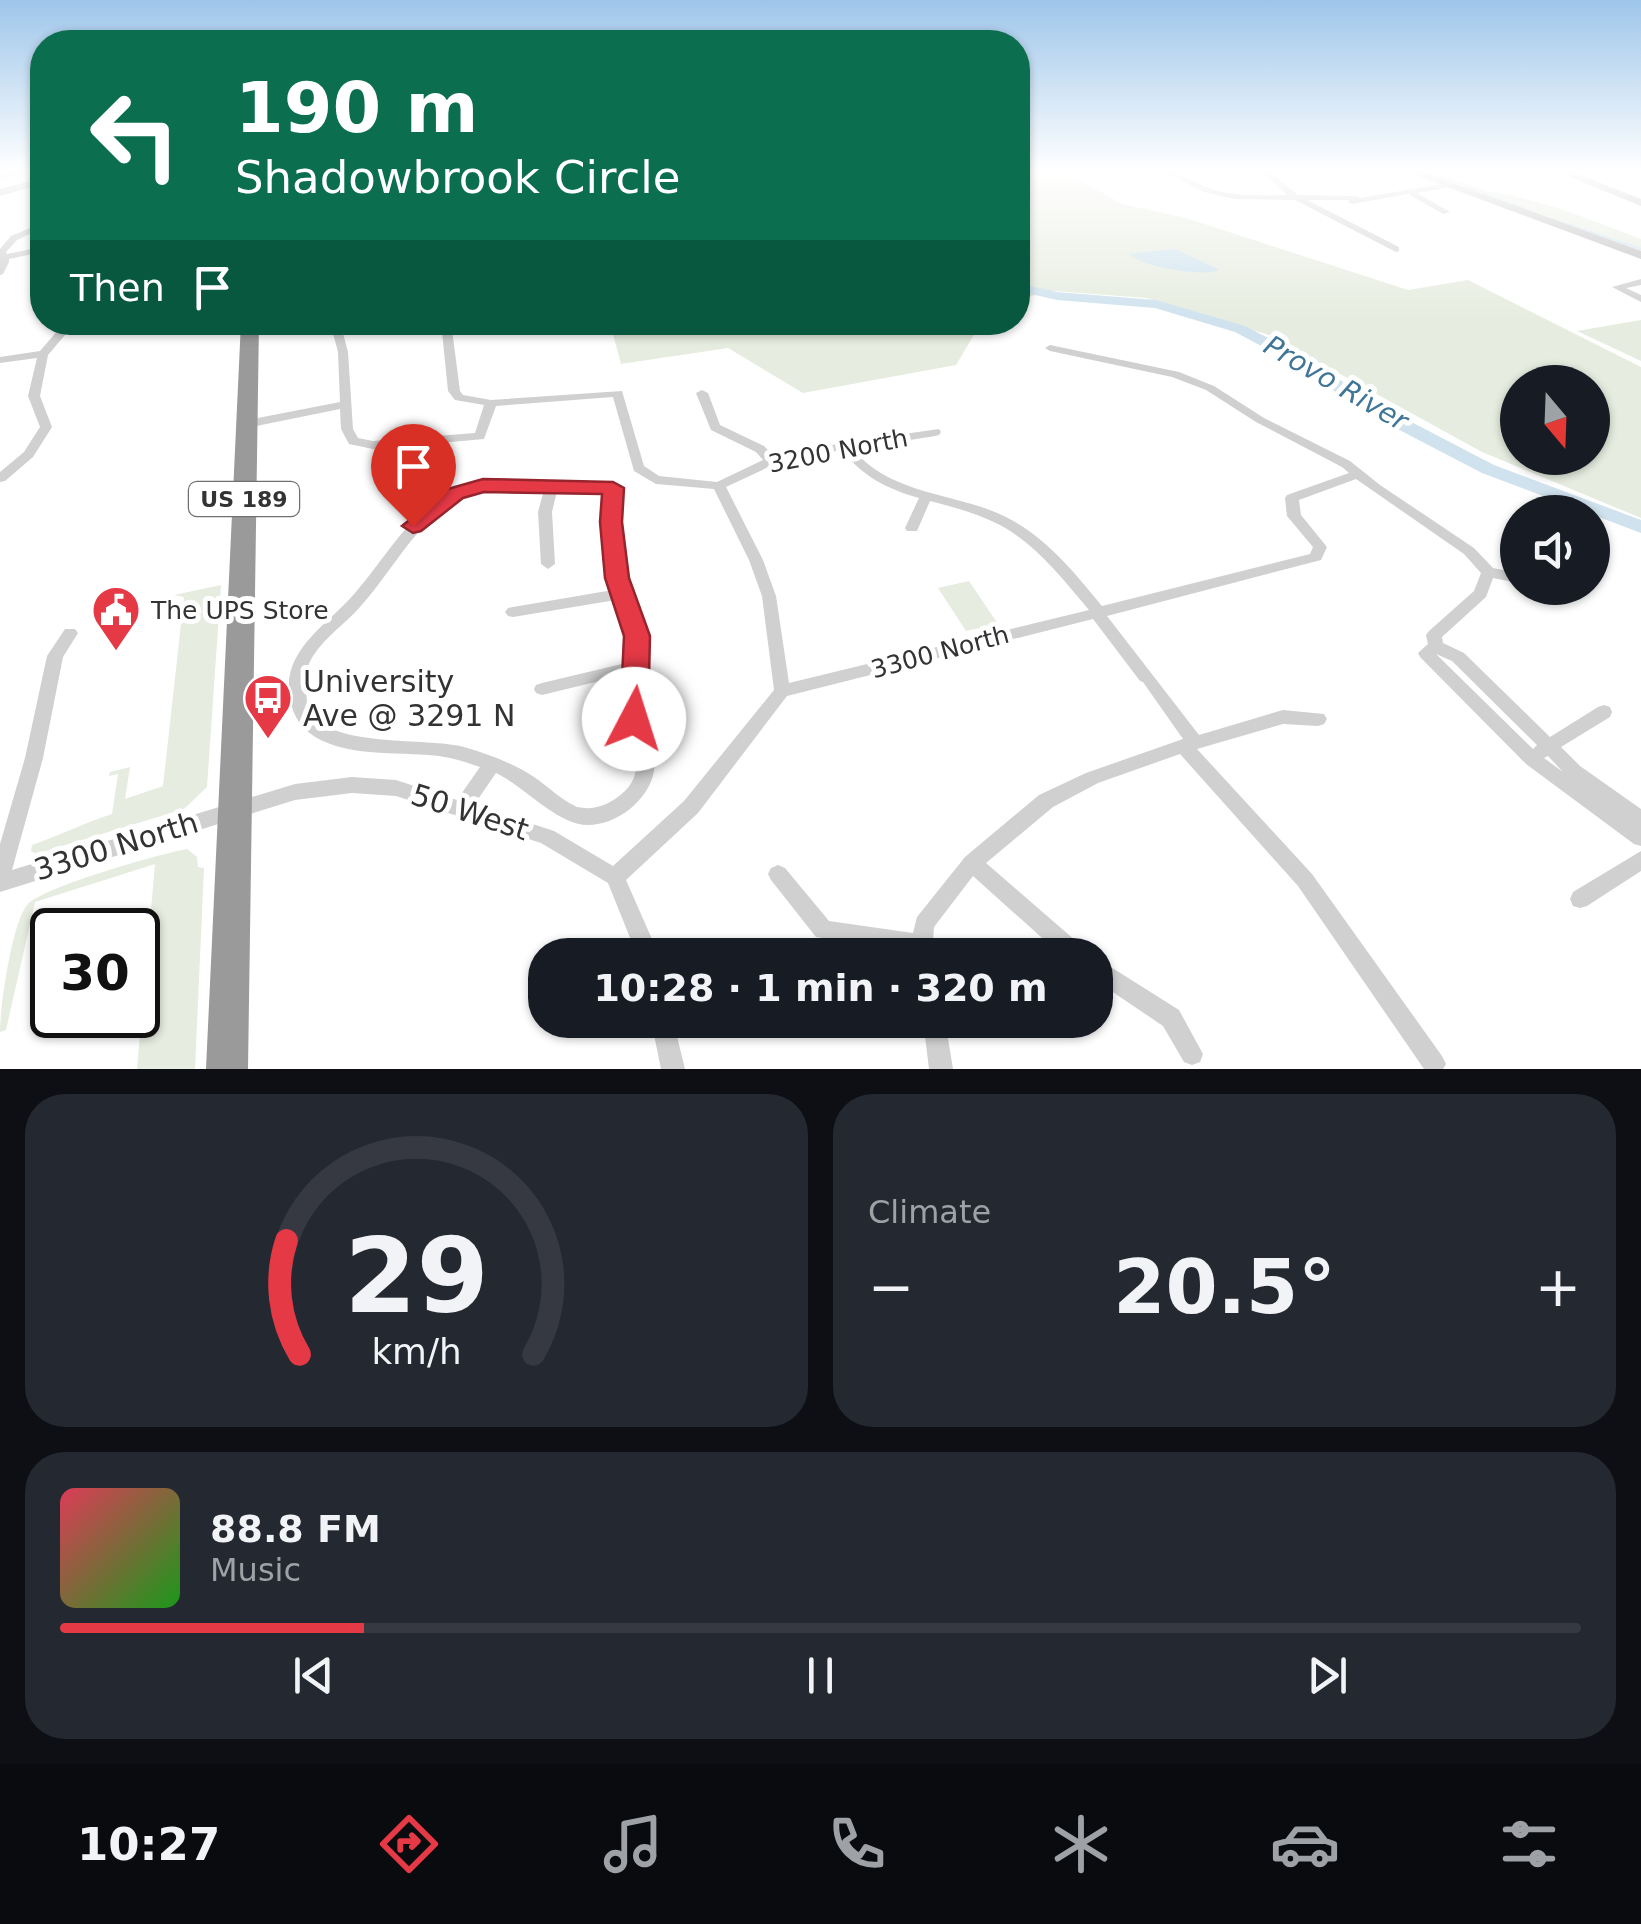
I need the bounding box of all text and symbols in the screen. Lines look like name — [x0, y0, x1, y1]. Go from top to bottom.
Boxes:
text: 190 m — [235, 67, 478, 149]
icon: left — [70, 70, 200, 200]
text: Shadowbrook Circle — [235, 151, 680, 204]
icon: arrive — [185, 260, 240, 315]
text: Then — [70, 266, 165, 310]
water label: Provo River — [1258, 329, 1415, 438]
north arrow — [1500, 365, 1610, 475]
map controls — [1500, 365, 1610, 605]
street label: 3200 North — [766, 423, 910, 479]
pin — [371, 424, 456, 527]
icon: arrive — [386, 439, 441, 494]
road number: US 189 — [189, 482, 299, 516]
button: sound — [1500, 495, 1610, 605]
public building icon: The UPS Store — [90, 584, 142, 652]
place label: The UPS Store — [150, 596, 329, 625]
street label: 3300 North — [868, 620, 1012, 684]
place label: University Ave @ 3291 N — [303, 664, 515, 733]
position arrow — [582, 667, 686, 771]
bus stop icon: University Ave @ 3291 N — [242, 672, 294, 740]
street label: 50 West — [407, 777, 533, 847]
street label: 3300 North — [30, 804, 202, 888]
speed limit sign: 30 — [30, 908, 160, 1038]
text: 10:28 · 1 min · 320 m — [593, 966, 1048, 1010]
text: Climate — [868, 1193, 991, 1231]
text: 29 — [344, 1215, 489, 1337]
text: 20.5° — [1113, 1243, 1336, 1331]
text: − — [868, 1255, 914, 1319]
text: + — [1535, 1255, 1581, 1319]
text: km/h — [371, 1331, 462, 1372]
text: 88.8 FM — [210, 1507, 381, 1551]
text: Music — [210, 1551, 301, 1589]
icon: previous — [286, 1648, 341, 1703]
icon: pause — [793, 1648, 848, 1703]
icon: next — [1300, 1648, 1355, 1703]
icon: directions — [374, 1809, 444, 1879]
icon: music — [598, 1809, 668, 1879]
icon: phone — [822, 1809, 892, 1879]
icon: climate — [1046, 1809, 1116, 1879]
icon: car — [1270, 1809, 1340, 1879]
icon: filters — [1494, 1809, 1564, 1879]
text: 10:27 — [77, 1818, 220, 1871]

